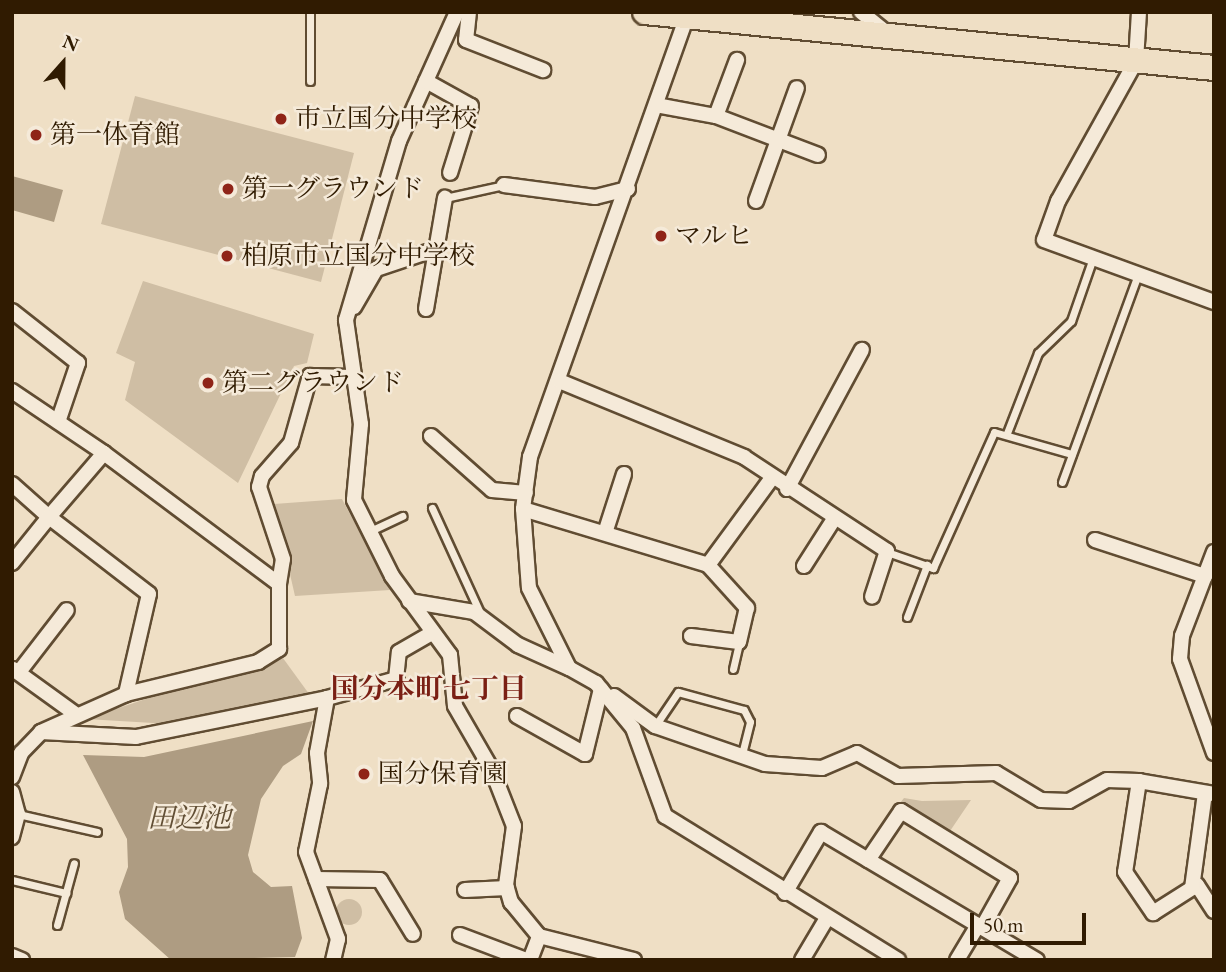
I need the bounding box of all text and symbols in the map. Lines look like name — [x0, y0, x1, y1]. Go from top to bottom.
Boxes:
north arrow — [28, 28, 98, 98]
text: N — [59, 29, 82, 57]
place label: 市立国分中学校 — [295, 103, 477, 135]
marker: 市立国分中学校 — [273, 111, 289, 127]
place label: 第一体育館 — [50, 119, 180, 151]
marker: 第一体育館 — [28, 127, 44, 143]
place label: 第一グラウンド — [242, 173, 424, 205]
marker: 第一グラウンド — [220, 181, 236, 197]
place label: マルヒ — [675, 220, 753, 252]
marker: マルヒ — [653, 228, 669, 244]
place label: 柏原市立国分中学校 — [241, 240, 475, 272]
marker: 柏原市立国分中学校 — [219, 248, 235, 264]
place label: 第二グラウンド — [222, 367, 404, 399]
marker: 第二グラウンド — [200, 375, 216, 391]
district label: 国分本町七丁目 — [331, 671, 527, 705]
place label: 国分保育園 — [378, 758, 508, 790]
marker: 国分保育園 — [356, 766, 372, 782]
water label: 田辺池 — [147, 800, 231, 834]
scale bar — [974, 898, 1090, 942]
text: 50 m — [983, 911, 1024, 938]

